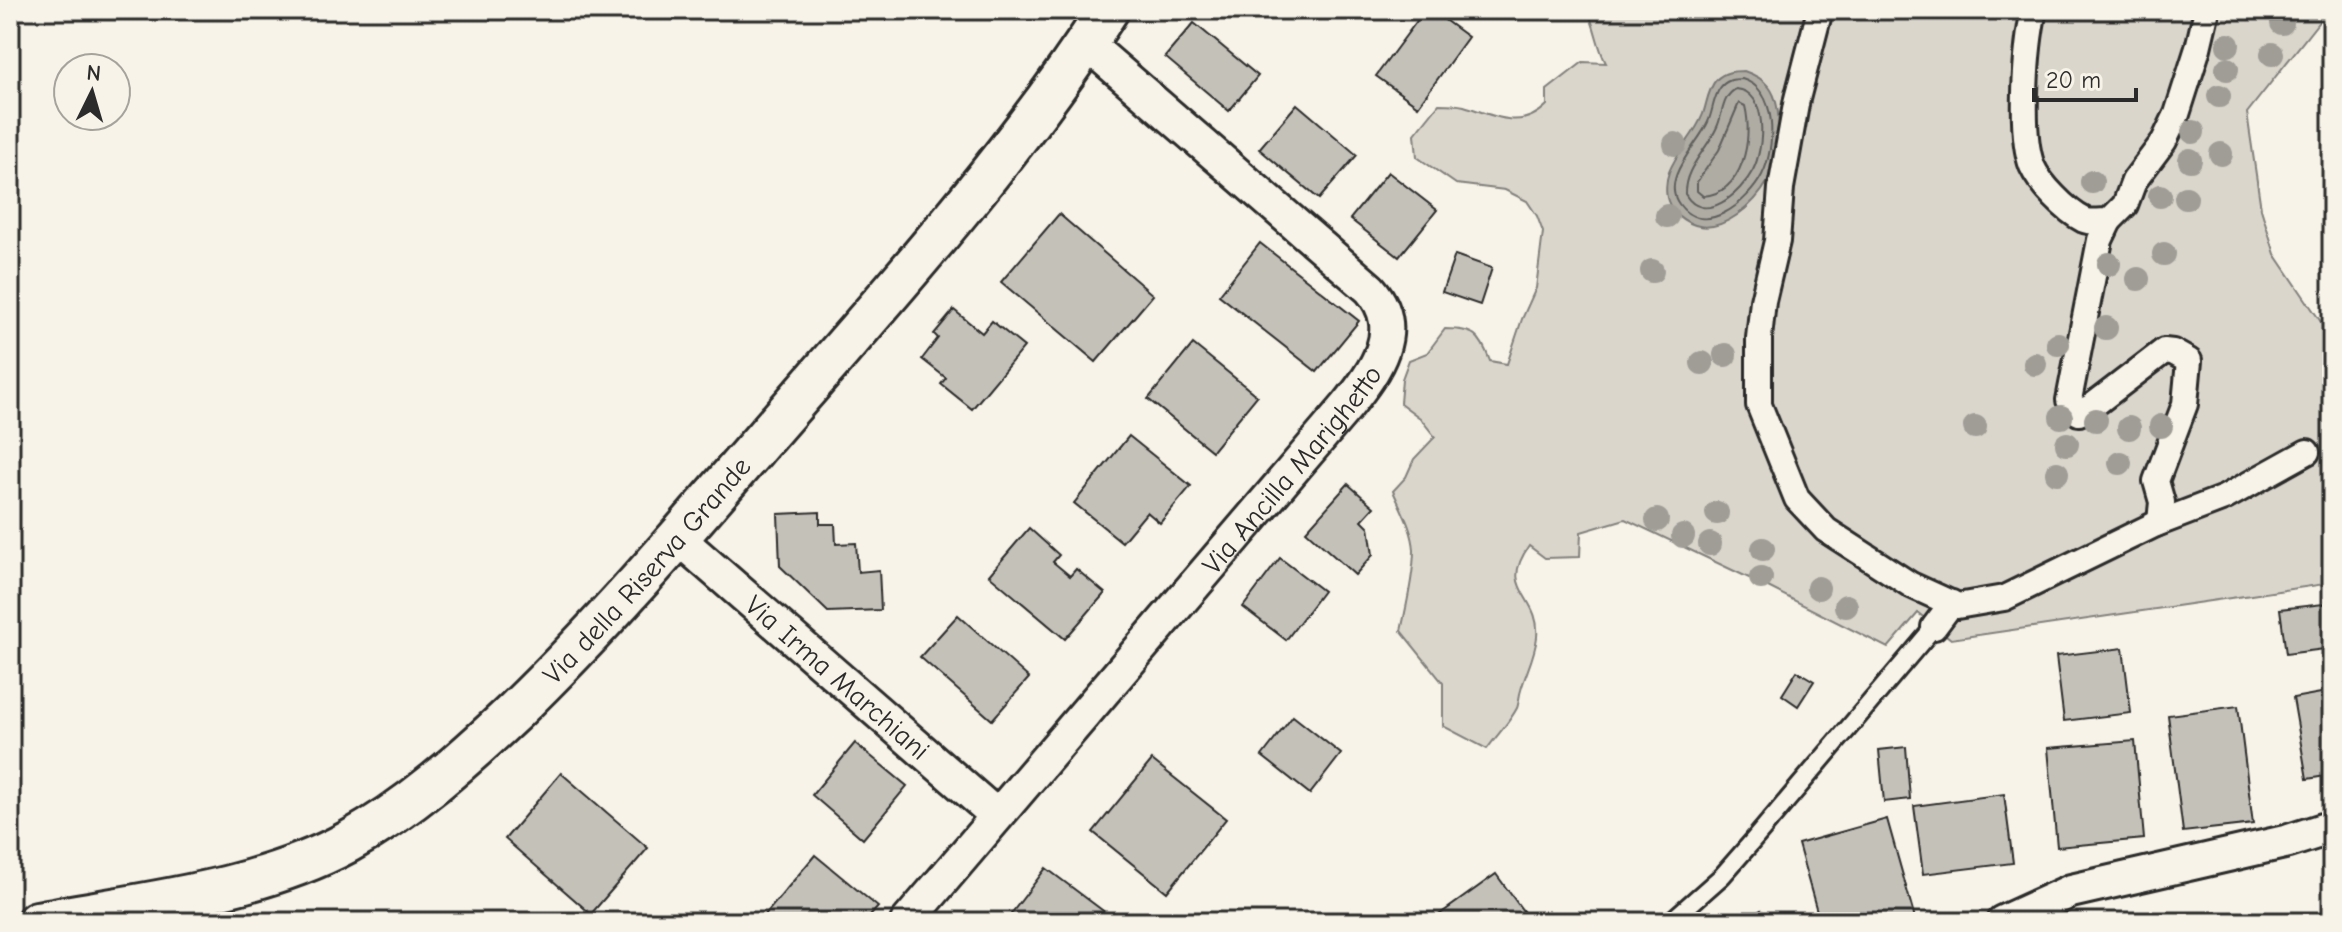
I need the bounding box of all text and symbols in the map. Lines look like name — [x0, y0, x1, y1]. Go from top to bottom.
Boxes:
north arrow — [52, 52, 132, 132]
scale bar — [2034, 52, 2136, 102]
text: N — [85, 59, 102, 87]
text: 20 m — [2046, 66, 2101, 94]
street label: Via Ancilla Marighetto — [1196, 360, 1389, 581]
street label: Via della Riserva Grande — [537, 451, 757, 691]
street label: Via Irma Marchiani — [739, 589, 936, 767]

